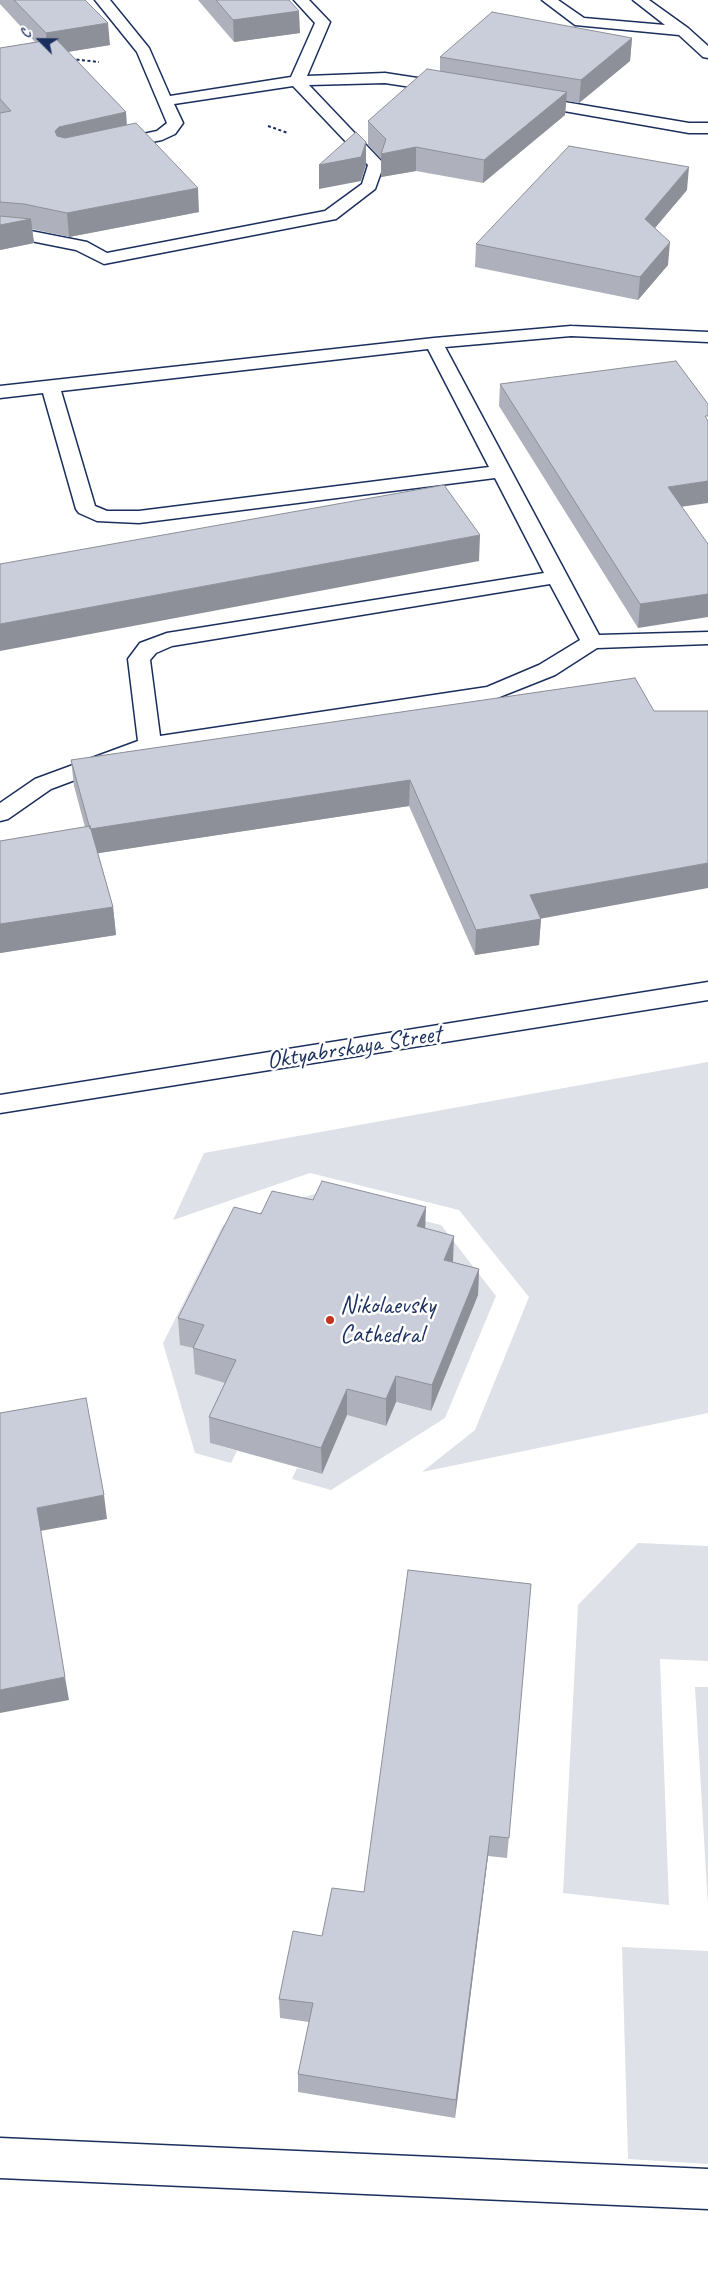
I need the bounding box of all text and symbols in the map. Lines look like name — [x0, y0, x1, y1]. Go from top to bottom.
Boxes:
north arrow — [15, 15, 65, 65]
text: С — [17, 27, 35, 40]
street label: Oktyabrskaya Street — [265, 1019, 443, 1077]
place label: Nikolaevsky Cathedral — [340, 1291, 435, 1350]
marker: Nikolaevsky Cathedral — [324, 1314, 336, 1326]

